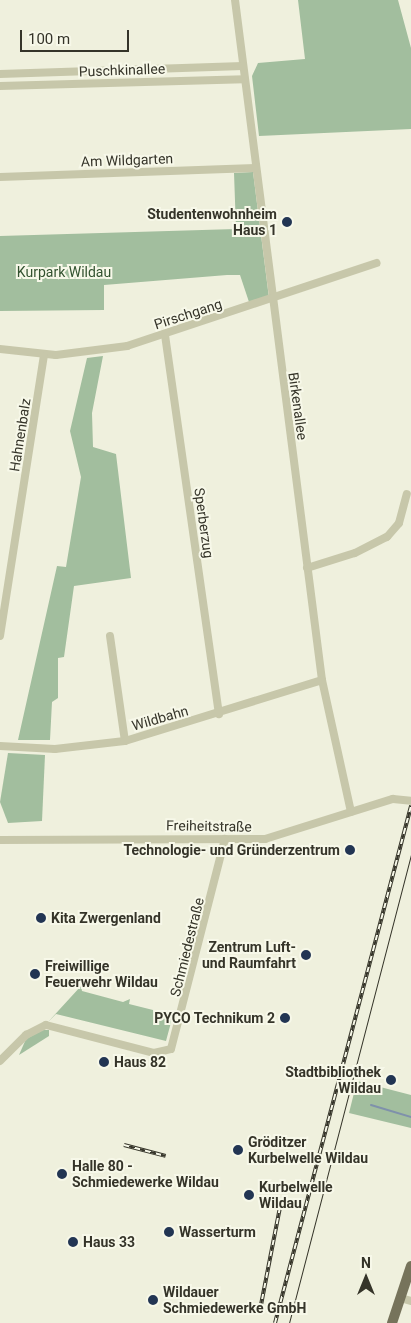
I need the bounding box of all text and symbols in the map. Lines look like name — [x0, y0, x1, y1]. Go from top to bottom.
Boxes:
scale bar — [22, 20, 131, 52]
text: 100 m — [28, 30, 70, 48]
street label: Puschkinallee — [79, 60, 165, 80]
street label: Am Wildgarten — [81, 150, 173, 170]
place label: Studentenwohnheim Haus 1 — [147, 206, 277, 238]
marker: Studentenwohnheim Haus 1 — [281, 216, 293, 228]
park label: Kurpark Wildau — [17, 264, 111, 280]
street label: Pirschgang — [152, 295, 224, 333]
street label: Birkenallee — [285, 371, 311, 441]
street label: Hahnenbalz — [6, 397, 34, 473]
street label: Sperberzug — [191, 487, 217, 559]
street label: Wildbahn — [130, 702, 190, 734]
street label: Freiheitstraße — [166, 817, 252, 835]
place label: Technologie- und Gründerzentrum — [123, 842, 340, 858]
marker: Technologie- und Gründerzentrum — [344, 844, 356, 856]
street label: Schmiedestraße — [167, 896, 207, 998]
place label: Kita Zwergenland — [51, 910, 161, 926]
marker: Kita Zwergenland — [35, 912, 47, 924]
place label: Zentrum Luft- und Raumfahrt — [202, 939, 296, 972]
marker: Zentrum Luft- und Raumfahrt — [300, 949, 312, 961]
place label: Freiwillige Feuerwehr Wildau — [45, 958, 158, 990]
marker: Freiwillige Feuerwehr Wildau — [29, 968, 41, 980]
place label: PYCO Technikum 2 — [154, 1010, 275, 1026]
marker: PYCO Technikum 2 — [279, 1012, 291, 1024]
place label: Haus 82 — [114, 1054, 166, 1070]
marker: Haus 82 — [98, 1056, 110, 1068]
place label: Stadtbibliothek Wildau — [285, 1064, 381, 1096]
marker: Stadtbibliothek Wildau — [385, 1074, 397, 1086]
place label: Gröditzer Kurbelwelle Wildau — [248, 1134, 368, 1166]
marker: Gröditzer Kurbelwelle Wildau — [232, 1144, 244, 1156]
place label: Halle 80 - Schmiedewerke Wildau — [72, 1158, 219, 1190]
marker: Halle 80 - Schmiedewerke Wildau — [56, 1168, 68, 1180]
place label: Kurbelwelle Wildau — [259, 1179, 333, 1212]
marker: Kurbelwelle Wildau — [243, 1189, 255, 1201]
place label: Wasserturm — [179, 1224, 256, 1240]
marker: Wasserturm — [163, 1226, 175, 1238]
place label: Haus 33 — [83, 1234, 135, 1250]
marker: Haus 33 — [67, 1236, 79, 1248]
north arrow — [341, 1253, 391, 1303]
text: N — [361, 1255, 371, 1271]
place label: Wildauer Schmiedewerke GmbH — [163, 1284, 306, 1316]
marker: Wildauer Schmiedewerke GmbH — [147, 1294, 159, 1306]

